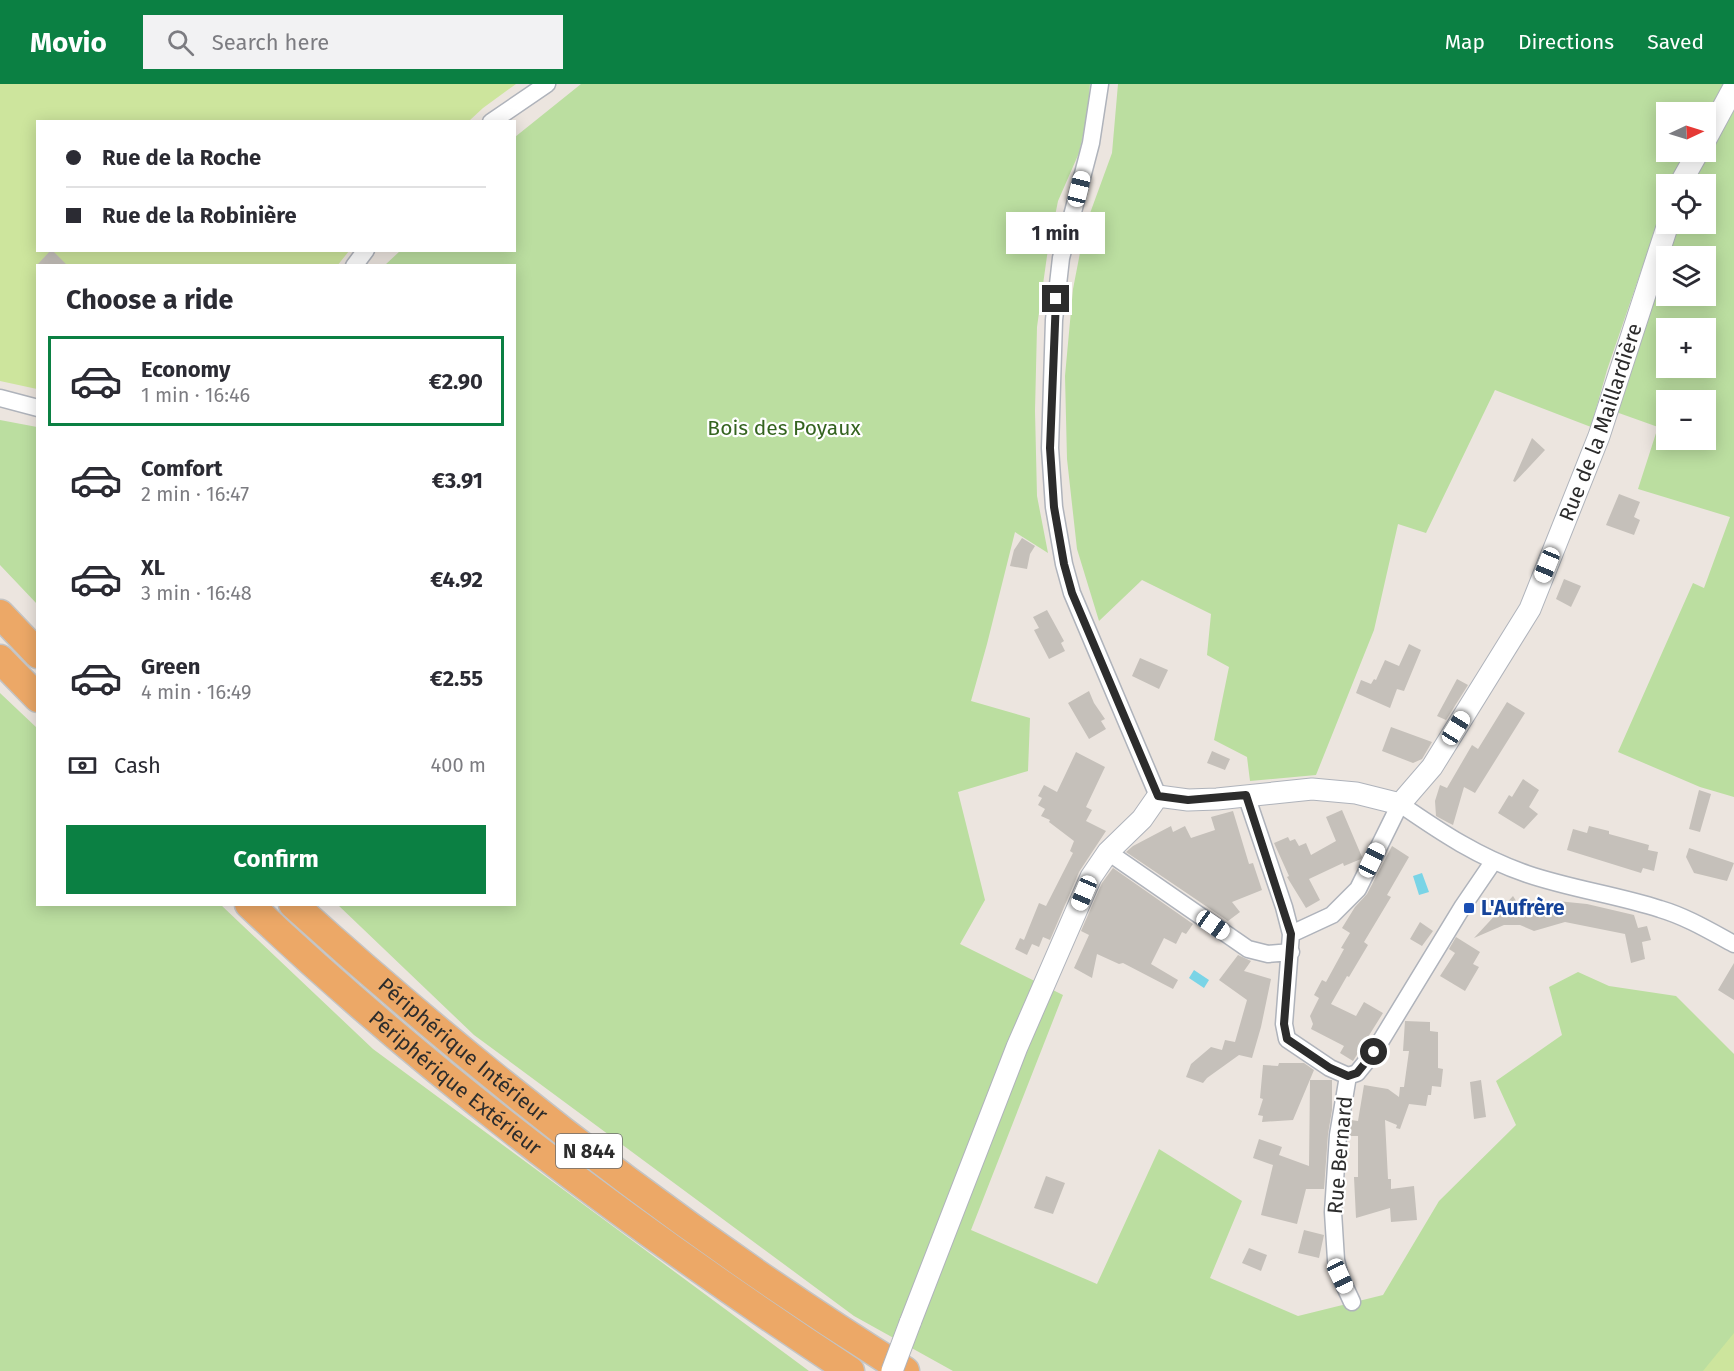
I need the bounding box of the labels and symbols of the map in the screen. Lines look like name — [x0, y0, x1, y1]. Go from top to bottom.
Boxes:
north arrow — [1656, 102, 1716, 162]
car — [1066, 169, 1092, 209]
callout: 1 min — [1006, 212, 1106, 254]
route end — [1042, 285, 1069, 312]
street label: Rue de la Maillardière — [1553, 320, 1648, 525]
park label: Bois des Poyaux — [707, 415, 861, 441]
car — [1532, 545, 1562, 585]
car — [1439, 708, 1473, 748]
car — [1356, 840, 1388, 880]
car — [1069, 873, 1099, 913]
place label: L'Aufrère — [1481, 895, 1565, 921]
marker: L'Aufrère — [1462, 901, 1476, 915]
car — [1193, 907, 1233, 943]
street label: Périphérique Intérieur — [373, 972, 553, 1127]
street label: Périphérique Extérieur — [363, 1005, 547, 1161]
route start — [1360, 1038, 1387, 1065]
street label: Rue Bernard — [1322, 1095, 1358, 1215]
road number: N 844 — [556, 1134, 622, 1168]
car — [1324, 1256, 1356, 1296]

